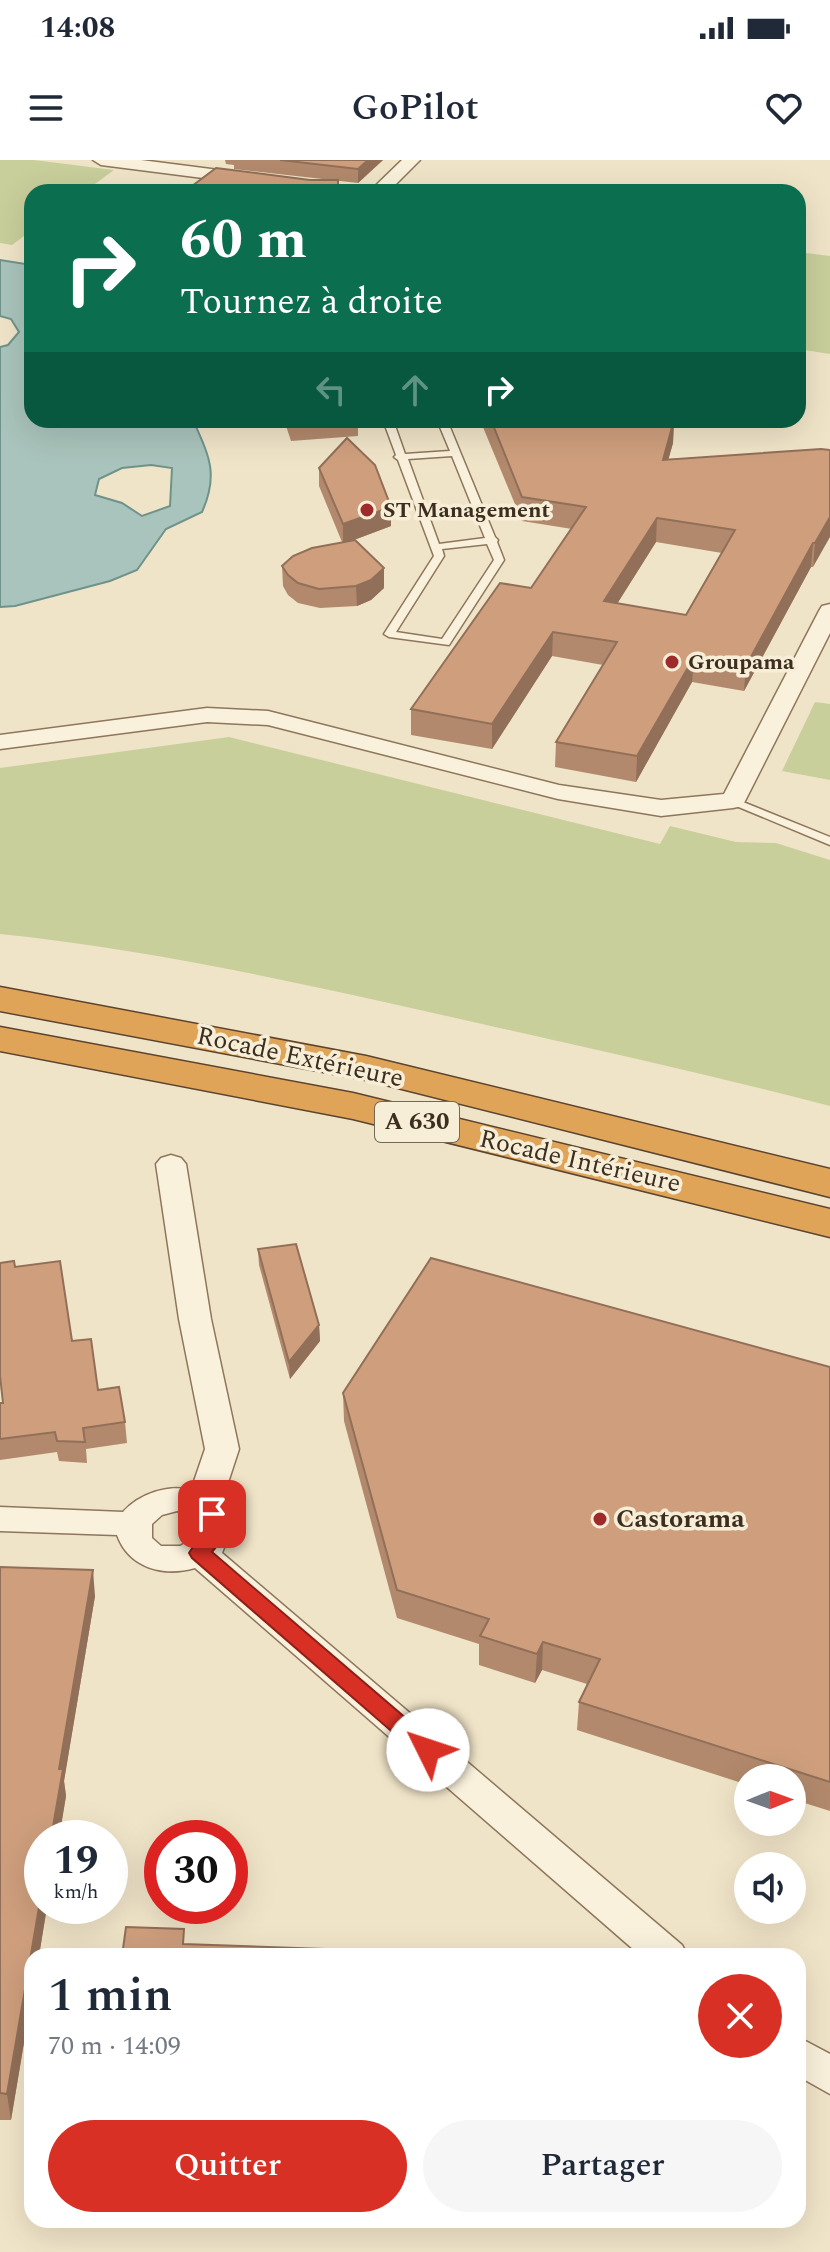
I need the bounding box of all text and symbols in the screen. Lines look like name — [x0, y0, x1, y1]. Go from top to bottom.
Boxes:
text: 14:08 — [40, 5, 115, 51]
text: GoPilot — [351, 81, 479, 136]
icon: menu — [24, 86, 68, 130]
icon: heart — [762, 86, 806, 130]
text: 60 m — [180, 198, 307, 283]
icon: right — [48, 216, 152, 320]
text: Tournez à droite — [180, 275, 443, 330]
icon: left — [309, 368, 353, 412]
icon: ahead — [393, 368, 437, 412]
icon: right — [477, 368, 521, 412]
place label: ST Management — [383, 494, 550, 527]
marker: ST Management — [358, 501, 376, 519]
place label: Groupama — [688, 646, 795, 679]
marker: Groupama — [663, 653, 681, 671]
street label: Rocade Extérieure — [193, 1016, 407, 1098]
road number: A 630 — [375, 1102, 459, 1142]
street label: Rocade Intérieure — [475, 1118, 685, 1204]
pin — [178, 1480, 246, 1548]
icon: arrive — [190, 1492, 234, 1536]
place label: Castorama — [616, 1499, 745, 1539]
marker: Castorama — [591, 1510, 609, 1528]
position arrow — [386, 1708, 470, 1792]
north arrow — [734, 1764, 806, 1836]
map controls — [734, 1764, 806, 1924]
speed limit sign: 30 — [144, 1820, 248, 1924]
text: 19 — [54, 1831, 98, 1892]
button: sound — [734, 1852, 806, 1924]
text: km/h — [54, 1877, 99, 1907]
text: 1 min — [48, 1959, 173, 2032]
button: close — [698, 1974, 782, 2058]
text: 70 m · 14:09 — [48, 2026, 181, 2066]
button: Quitter — [48, 2120, 407, 2212]
button: Partager — [423, 2120, 782, 2212]

